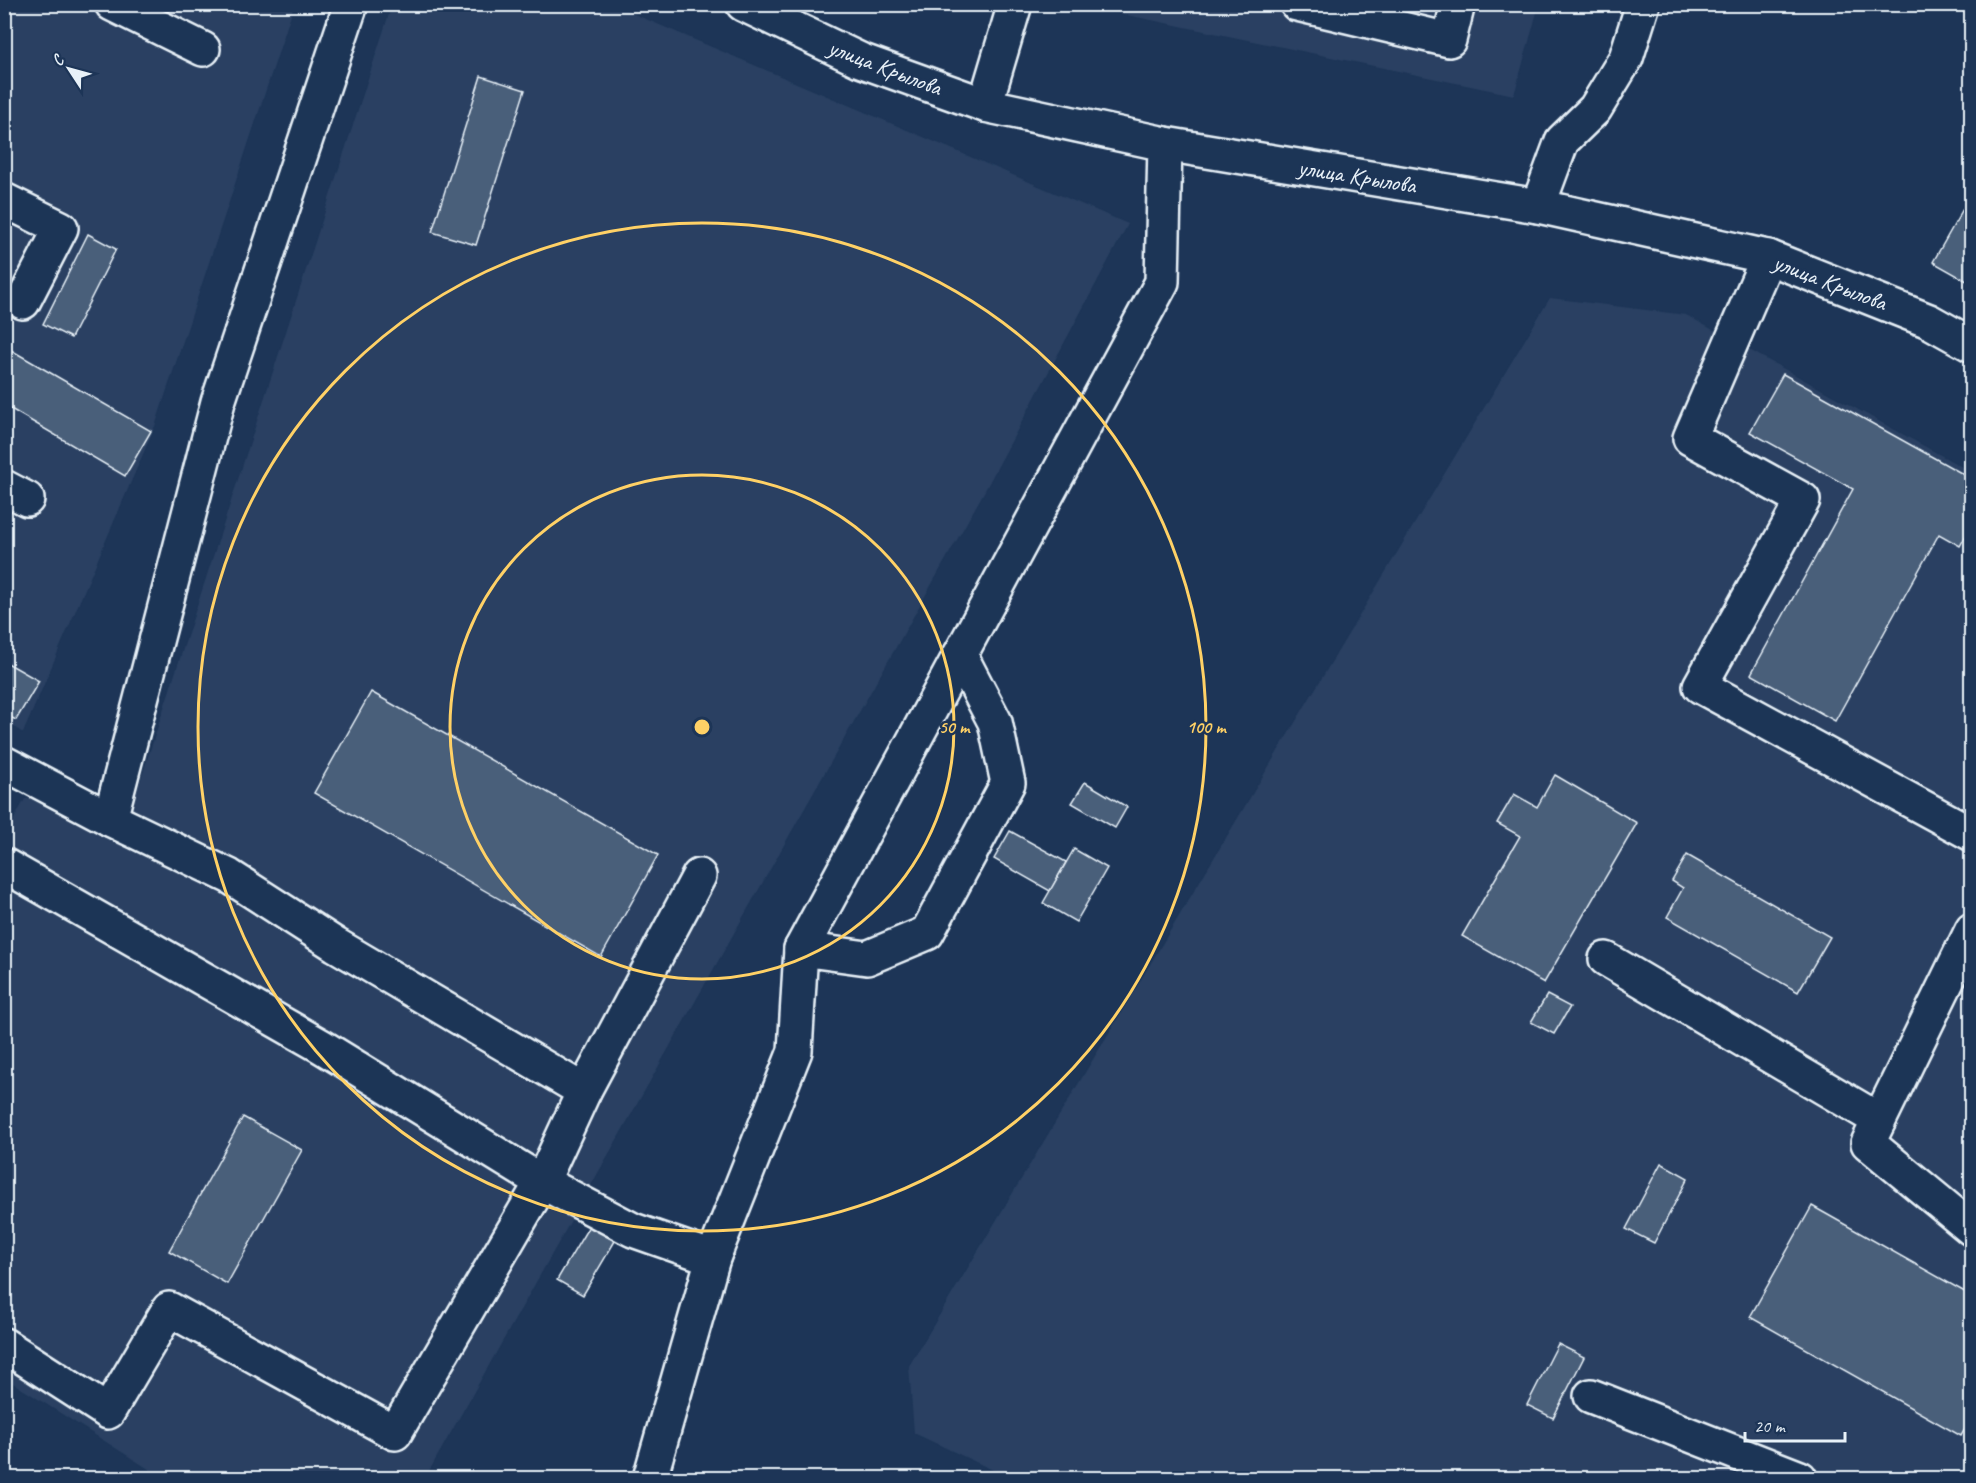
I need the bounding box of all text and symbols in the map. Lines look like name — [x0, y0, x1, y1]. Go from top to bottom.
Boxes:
street label: улица Крылова — [822, 31, 947, 103]
north arrow — [39, 39, 99, 99]
text: С — [47, 50, 69, 70]
street label: улица Крылова — [1294, 152, 1419, 200]
street label: улица Крылова — [1767, 246, 1892, 318]
text: 50 m — [939, 716, 971, 738]
text: 100 m — [1187, 716, 1227, 738]
centre of rings — [692, 717, 712, 737]
scale bar — [1745, 1405, 1846, 1443]
text: 20 m — [1754, 1415, 1787, 1437]

